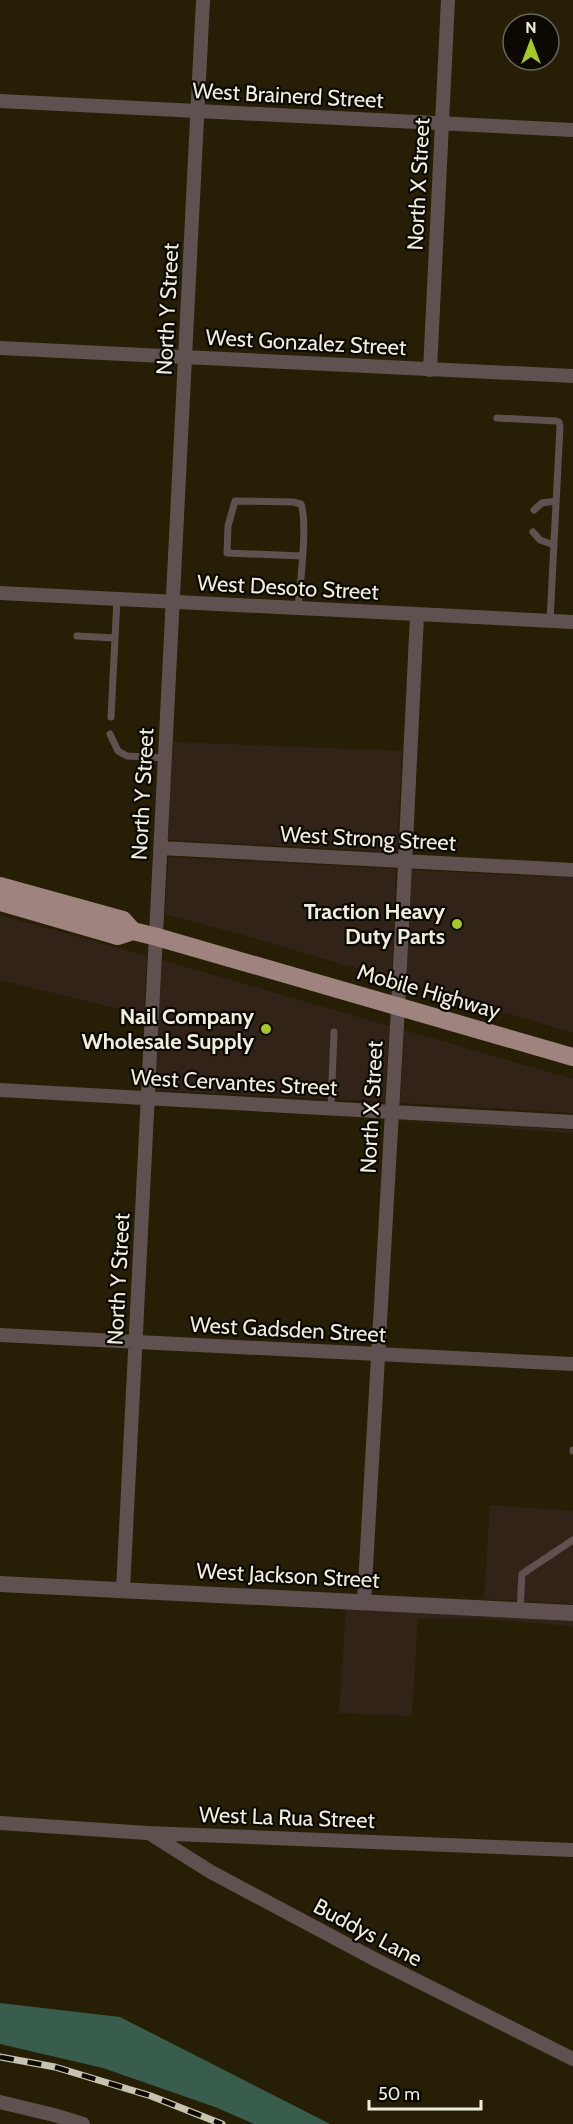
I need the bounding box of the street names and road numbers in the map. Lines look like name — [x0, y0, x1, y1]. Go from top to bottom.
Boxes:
street label: West Brainerd Street — [192, 77, 385, 114]
street label: North X Street — [402, 116, 435, 251]
street label: North Y Street — [151, 242, 184, 376]
street label: West Gonzalez Street — [205, 324, 408, 361]
street label: West Desoto Street — [196, 569, 380, 606]
street label: North Y Street — [126, 727, 159, 861]
street label: West Strong Street — [279, 820, 457, 857]
street label: Mobile Highway — [354, 958, 504, 1025]
street label: North X Street — [355, 1039, 388, 1174]
street label: West Cervantes Street — [130, 1064, 338, 1101]
street label: North Y Street — [102, 1212, 135, 1346]
street label: West Gadsden Street — [189, 1311, 387, 1348]
street label: West Jackson Street — [196, 1557, 381, 1594]
street label: West La Rua Street — [199, 1801, 376, 1834]
street label: Buddys Lane — [309, 1893, 427, 1972]

